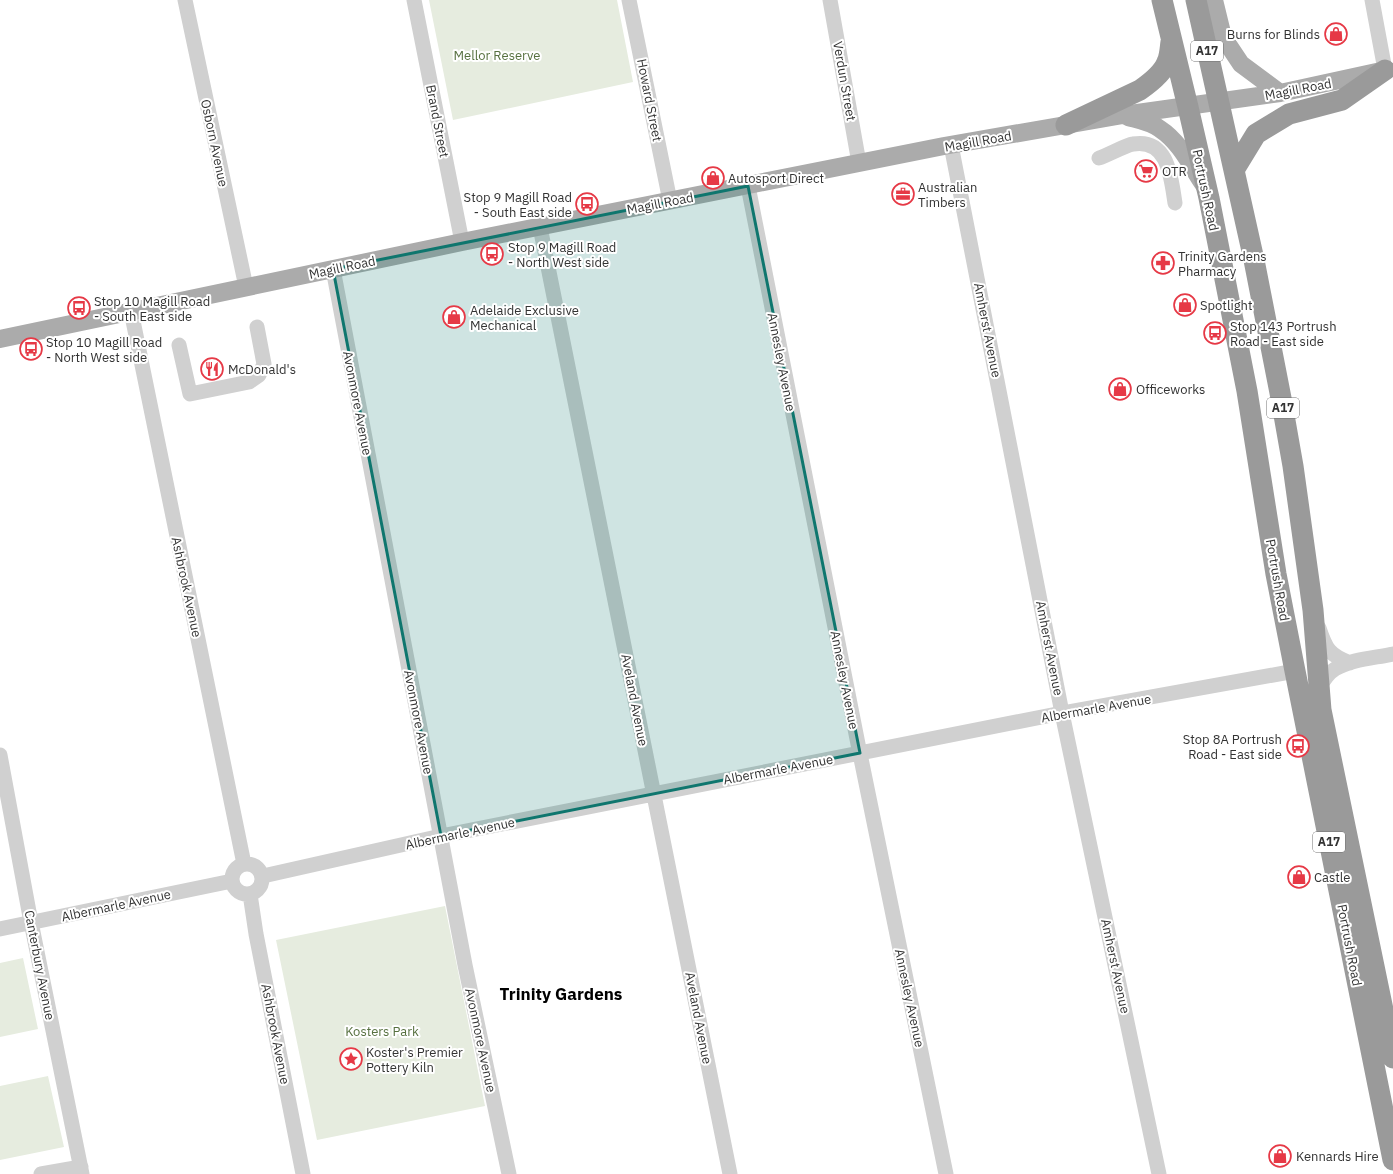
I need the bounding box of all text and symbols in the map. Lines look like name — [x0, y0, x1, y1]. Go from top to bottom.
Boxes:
shop icon: Burns for Blinds — [1323, 21, 1349, 47]
place label: Burns for Blinds — [1227, 26, 1320, 43]
street label: Verdun Street — [829, 40, 860, 122]
road number: A17 — [1191, 41, 1223, 61]
park label: Mellor Reserve — [454, 47, 540, 64]
street label: Howard Street — [633, 57, 666, 143]
street label: Magill Road — [1263, 75, 1333, 104]
street label: Brand Street — [422, 83, 453, 159]
street label: Osborn Avenue — [197, 98, 232, 188]
street label: Magill Road — [943, 127, 1013, 156]
street label: Portrush Road — [1189, 148, 1222, 233]
supermarket icon: OTR — [1133, 158, 1159, 184]
place label: OTR — [1162, 163, 1187, 180]
shop icon: Autosport Direct — [700, 165, 726, 191]
place label: Autosport Direct — [728, 170, 824, 187]
place label: Australian Timbers — [918, 179, 977, 211]
office icon: Australian Timbers — [890, 181, 916, 207]
place label: Stop 9 Magill Road - South East side — [464, 189, 572, 221]
street label: Magill Road — [625, 189, 695, 218]
bus stop icon: Stop 9 Magill Road - South East side — [574, 191, 600, 217]
place label: Stop 9 Magill Road - North West side — [508, 239, 616, 271]
bus stop icon: Stop 9 Magill Road - North West side — [479, 241, 505, 267]
place label: Trinity Gardens Pharmacy — [1178, 248, 1267, 280]
pharmacy icon: Trinity Gardens Pharmacy — [1150, 250, 1176, 276]
street label: Magill Road — [307, 252, 377, 283]
street label: Amherst Avenue — [970, 281, 1005, 379]
shop icon: Spotlight — [1172, 292, 1198, 318]
place label: Stop 10 Magill Road - South East side — [94, 293, 210, 325]
bus stop icon: Stop 10 Magill Road - South East side — [66, 295, 92, 321]
place label: Spotlight — [1200, 297, 1253, 314]
place label: Adelaide Exclusive Mechanical — [470, 302, 579, 334]
shop icon: Adelaide Exclusive Mechanical — [441, 304, 467, 330]
street label: Annesley Avenue — [764, 311, 799, 413]
place label: Stop 143 Portrush Road - East side — [1230, 318, 1337, 350]
bus stop icon: Stop 143 Portrush Road - East side — [1202, 320, 1228, 346]
place label: Stop 10 Magill Road - North West side — [46, 334, 162, 366]
bus stop icon: Stop 10 Magill Road - North West side — [18, 336, 44, 362]
street label: Avonmore Avenue — [339, 349, 376, 457]
restaurant icon: McDonald's — [199, 356, 225, 382]
place label: McDonald's — [228, 361, 296, 378]
shop icon: Officeworks — [1107, 376, 1133, 402]
place label: Officeworks — [1136, 381, 1205, 398]
road number: A17 — [1267, 398, 1299, 418]
street label: Ashbrook Avenue — [168, 535, 205, 639]
street label: Portrush Road — [1262, 538, 1293, 622]
street label: Amherst Avenue — [1032, 599, 1067, 697]
street label: Annesley Avenue — [827, 629, 862, 731]
street label: Aveland Avenue — [617, 653, 652, 748]
street label: Avonmore Avenue — [400, 668, 437, 776]
street label: Albermarle Avenue — [1040, 690, 1152, 727]
place label: Stop 8A Portrush Road - East side — [1183, 731, 1282, 763]
bus stop icon: Stop 8A Portrush Road - East side — [1285, 733, 1311, 759]
street label: Albermarle Avenue — [722, 751, 834, 788]
street label: Albermarle Avenue — [404, 814, 516, 853]
road number: A17 — [1313, 832, 1345, 852]
shop icon: Castle — [1286, 864, 1312, 890]
place label: Castle — [1314, 869, 1351, 886]
street label: Albermarle Avenue — [60, 886, 172, 925]
street label: Portrush Road — [1333, 903, 1366, 988]
street label: Canterbury Avenue — [21, 909, 59, 1021]
street label: Amherst Avenue — [1097, 917, 1134, 1015]
street label: Annesley Avenue — [891, 947, 928, 1049]
street label: Aveland Avenue — [681, 971, 716, 1066]
street label: Ashbrook Avenue — [257, 982, 294, 1086]
district label: Trinity Gardens — [500, 983, 623, 1005]
street label: Avonmore Avenue — [461, 987, 500, 1094]
park label: Kosters Park — [345, 1023, 419, 1040]
place label: Koster's Premier Pottery Kiln — [366, 1044, 463, 1076]
place icon: Koster's Premier Pottery Kiln — [338, 1046, 364, 1072]
shop icon: Kennards Hire — [1267, 1143, 1293, 1169]
place label: Kennards Hire — [1296, 1148, 1379, 1165]

